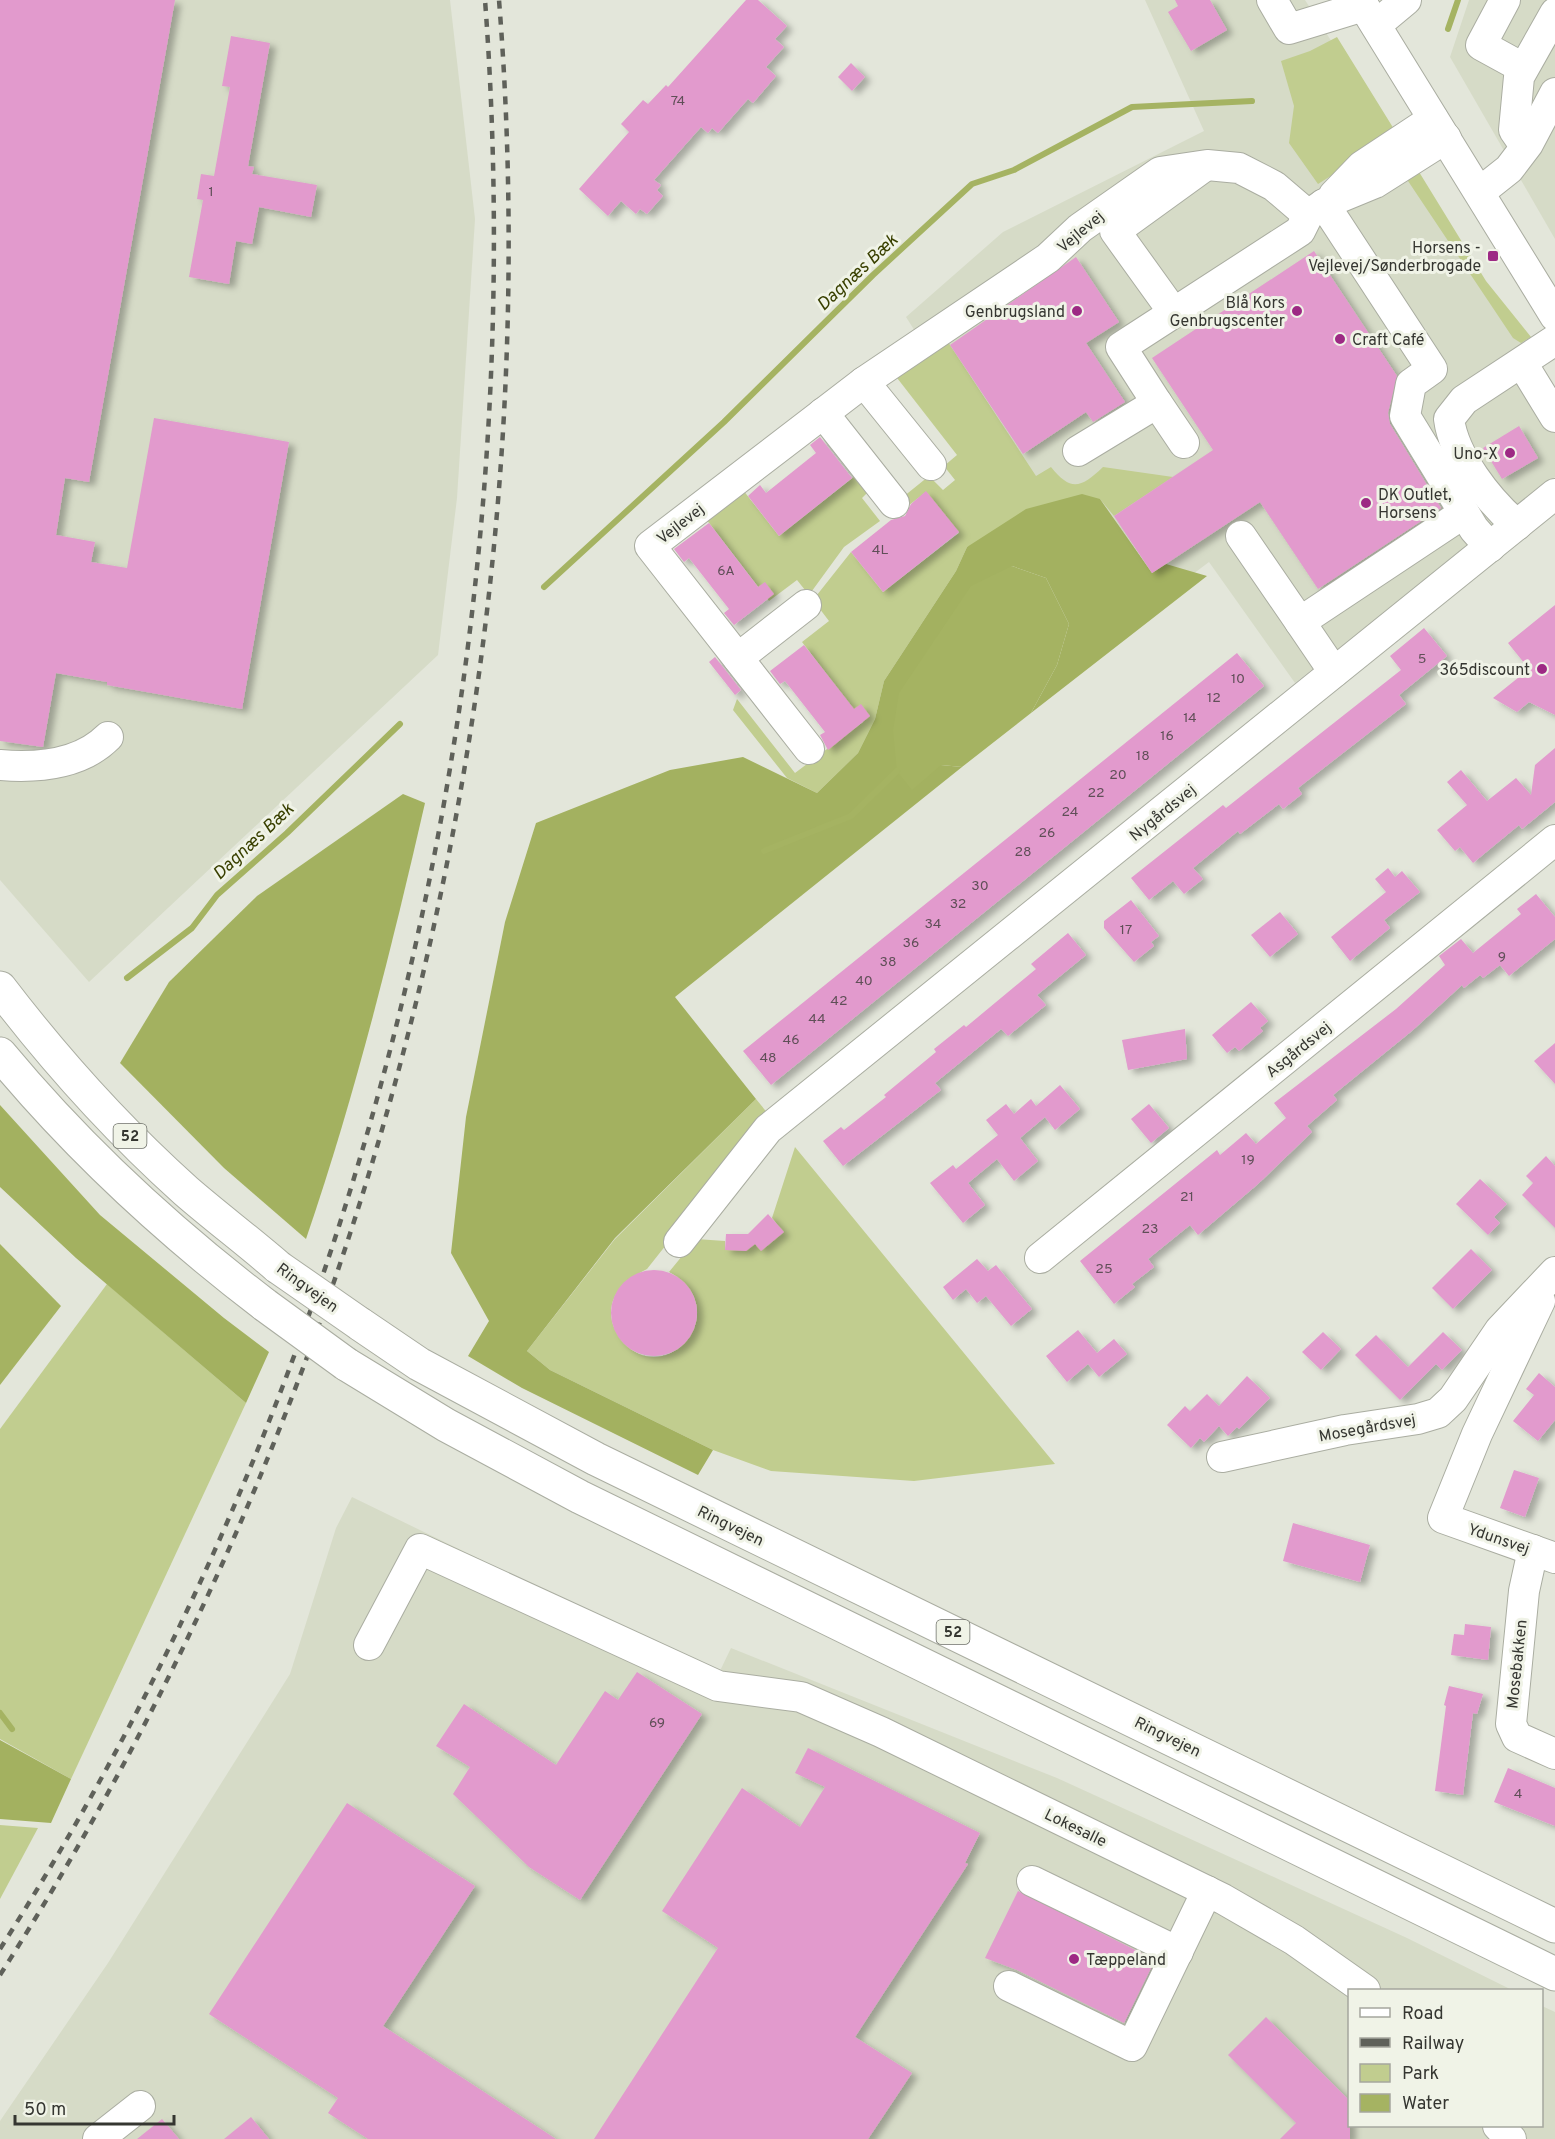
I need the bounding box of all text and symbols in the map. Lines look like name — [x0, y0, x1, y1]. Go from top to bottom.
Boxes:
house number: 74 — [671, 93, 685, 110]
house number: 1 — [208, 184, 214, 201]
street label: Vejlevej — [1054, 207, 1109, 258]
water label: Dagnæs Bæk — [813, 229, 904, 317]
place label: Horsens - Vejlevej/Sønderbrogade — [1308, 239, 1481, 277]
marker: Horsens - Vejlevej/Sønderbrogade — [1486, 249, 1500, 263]
place label: Blå Kors Genbrugscenter — [1169, 294, 1285, 332]
place label: Genbrugsland — [965, 303, 1065, 323]
marker: Genbrugsland — [1070, 304, 1084, 318]
marker: Blå Kors Genbrugscenter — [1290, 304, 1304, 318]
place label: Craft Café — [1352, 331, 1424, 351]
marker: Craft Café — [1333, 332, 1347, 346]
place label: Uno-X — [1453, 445, 1498, 465]
marker: Uno-X — [1503, 446, 1517, 460]
place label: DK Outlet, Horsens — [1378, 486, 1452, 524]
marker: DK Outlet, Horsens — [1359, 496, 1373, 510]
street label: Vejlevej — [653, 500, 709, 549]
house number: 4L — [872, 542, 888, 559]
house number: 6A — [717, 563, 735, 580]
house number: 5 — [1418, 651, 1426, 668]
place label: 365discount — [1439, 661, 1530, 681]
marker: 365discount — [1535, 662, 1549, 676]
house number: 10 — [1231, 671, 1245, 688]
house number: 12 — [1207, 690, 1221, 707]
house number: 14 — [1183, 710, 1197, 727]
house number: 16 — [1160, 728, 1174, 745]
house number: 18 — [1136, 748, 1150, 765]
house number: 20 — [1109, 767, 1127, 784]
street label: Nygårdsvej — [1126, 781, 1201, 846]
house number: 22 — [1087, 785, 1105, 802]
water label: Dagnæs Bæk — [209, 798, 300, 886]
house number: 24 — [1061, 804, 1079, 821]
house number: 26 — [1039, 825, 1055, 842]
house number: 28 — [1014, 844, 1032, 861]
house number: 30 — [971, 878, 989, 895]
house number: 32 — [950, 896, 966, 913]
house number: 34 — [924, 916, 942, 933]
house number: 17 — [1120, 922, 1132, 939]
house number: 36 — [903, 935, 919, 952]
house number: 9 — [1498, 949, 1506, 966]
house number: 38 — [880, 954, 896, 971]
house number: 40 — [855, 973, 873, 990]
house number: 42 — [830, 993, 848, 1010]
house number: 44 — [808, 1011, 826, 1028]
street label: Asgårdsvej — [1263, 1018, 1336, 1083]
house number: 46 — [782, 1032, 800, 1049]
house number: 48 — [759, 1050, 777, 1067]
road number: 52 — [114, 1124, 146, 1148]
house number: 19 — [1241, 1152, 1255, 1169]
house number: 21 — [1180, 1189, 1194, 1206]
house number: 23 — [1142, 1221, 1159, 1238]
street label: Ringvejen — [272, 1259, 342, 1318]
house number: 25 — [1095, 1261, 1113, 1278]
street label: Mosegårdsvej — [1317, 1411, 1417, 1447]
street label: Ringvejen — [694, 1502, 767, 1551]
street label: Ydunsvej — [1465, 1520, 1532, 1560]
street label: Mosebakken — [1503, 1619, 1533, 1710]
road number: 52 — [936, 1620, 970, 1644]
street label: Ringvejen — [1131, 1713, 1204, 1762]
house number: 69 — [649, 1715, 665, 1732]
house number: 4 — [1514, 1786, 1522, 1803]
street label: Lokesalle — [1041, 1805, 1110, 1852]
place label: Tæppeland — [1086, 1951, 1166, 1971]
marker: Tæppeland — [1067, 1952, 1081, 1966]
legend — [1348, 1989, 1543, 2127]
text: Road — [1402, 2003, 1444, 2026]
text: Railway — [1402, 2033, 1464, 2056]
text: Park — [1402, 2063, 1439, 2086]
scale bar — [15, 2088, 174, 2126]
text: Water — [1402, 2093, 1449, 2116]
text: 50 m — [24, 2099, 66, 2122]

